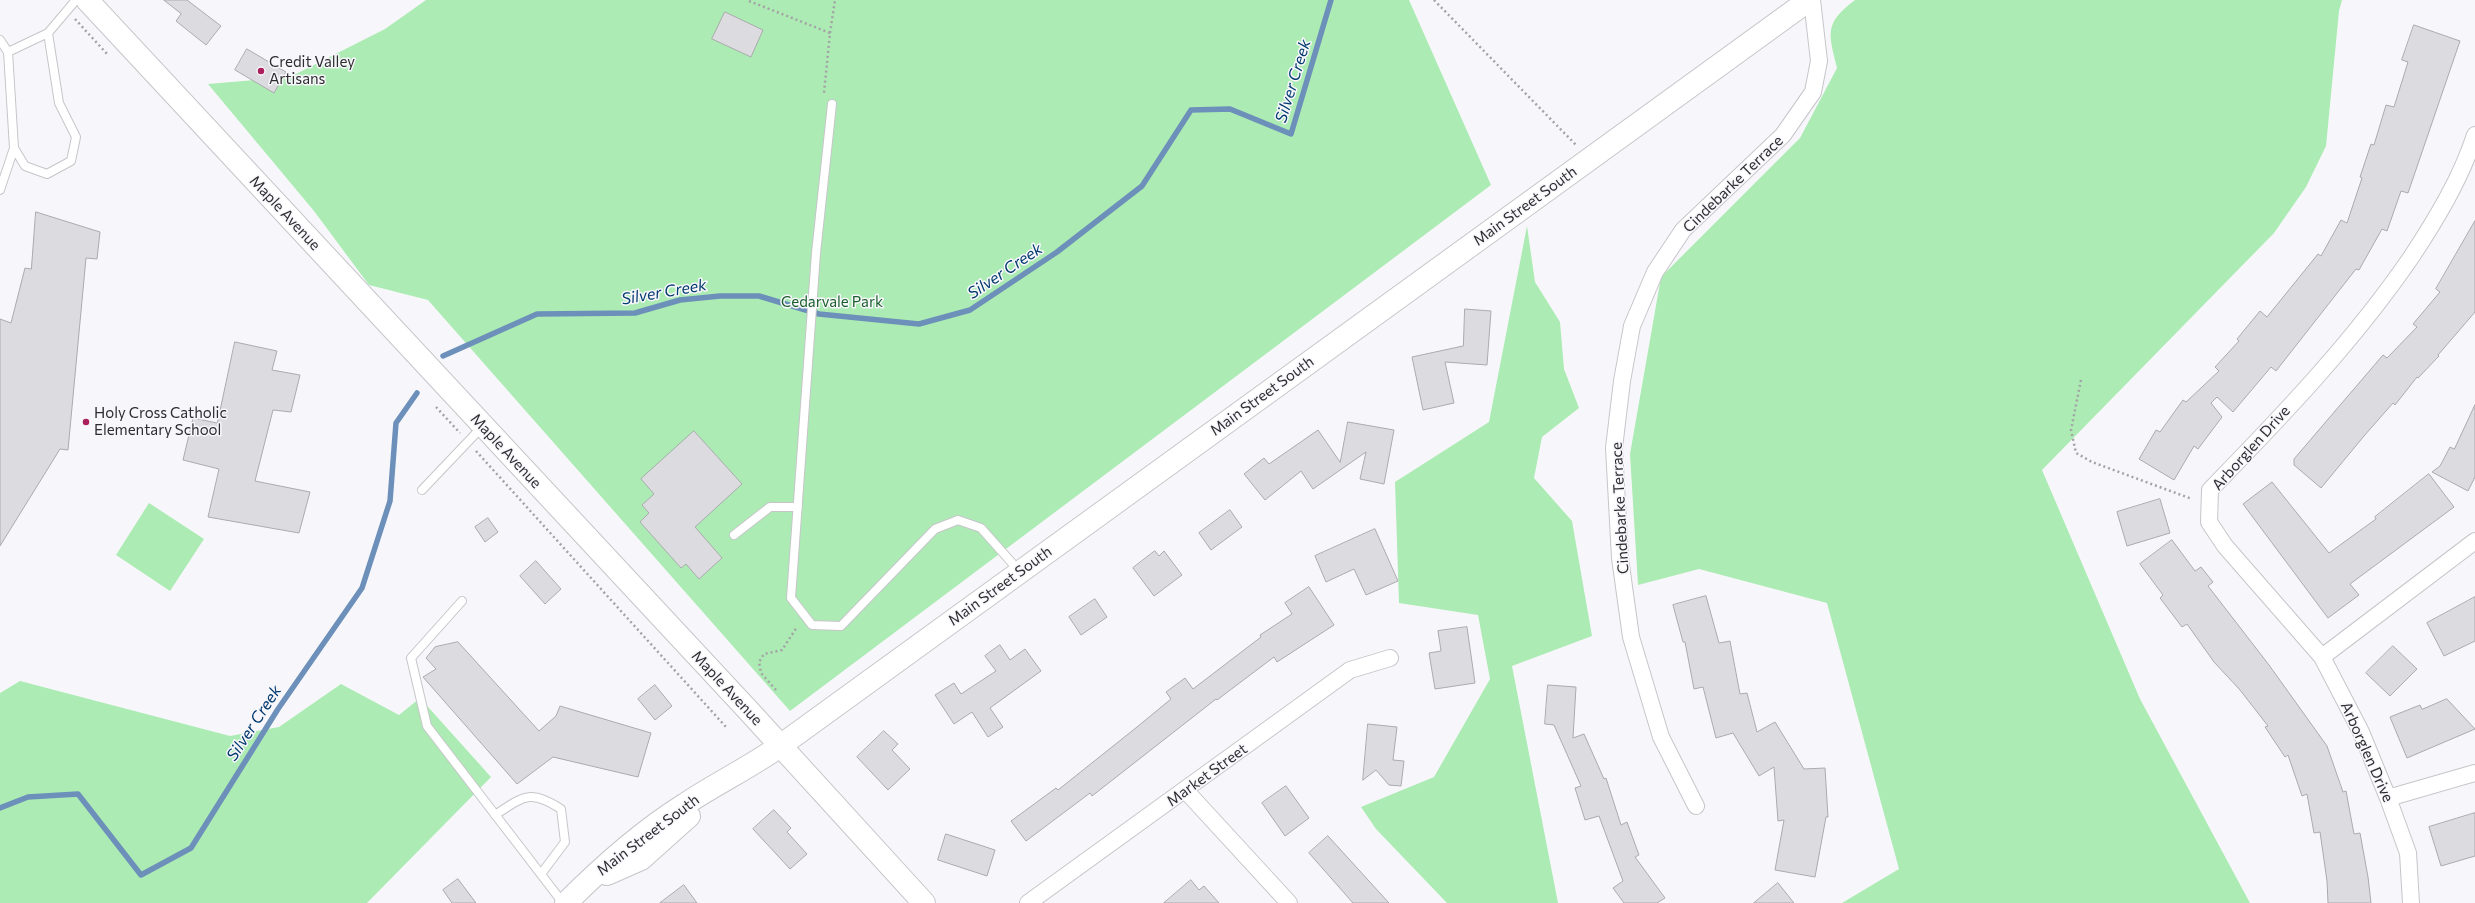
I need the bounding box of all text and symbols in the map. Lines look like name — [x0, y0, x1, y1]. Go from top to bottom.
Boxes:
water label: Silver Creek — [1271, 37, 1315, 125]
place label: Credit Valley Artisans — [269, 53, 355, 88]
marker: Credit Valley Artisans — [256, 66, 266, 76]
street label: Cindebarke Terrace — [1679, 132, 1787, 236]
street label: Main Street South — [1470, 162, 1580, 250]
street label: Maple Avenue — [246, 172, 324, 254]
water label: Silver Creek — [964, 239, 1046, 303]
water label: Silver Creek — [620, 275, 708, 309]
park label: Cedarvale Park — [781, 293, 883, 311]
street label: Main Street South — [1207, 352, 1317, 440]
street label: Arborglen Drive — [2208, 402, 2294, 494]
place label: Holy Cross Catholic Elementary School — [94, 404, 227, 439]
street label: Maple Avenue — [467, 410, 545, 492]
marker: Holy Cross Catholic Elementary School — [81, 417, 91, 427]
street label: Cindebarke Terrace — [1608, 442, 1632, 574]
street label: Main Street South — [945, 542, 1055, 630]
street label: Maple Avenue — [688, 647, 766, 729]
water label: Silver Creek — [222, 682, 286, 764]
street label: Arborglen Drive — [2337, 699, 2397, 805]
street label: Market Street — [1163, 740, 1251, 810]
street label: Main Street South — [593, 791, 703, 879]

